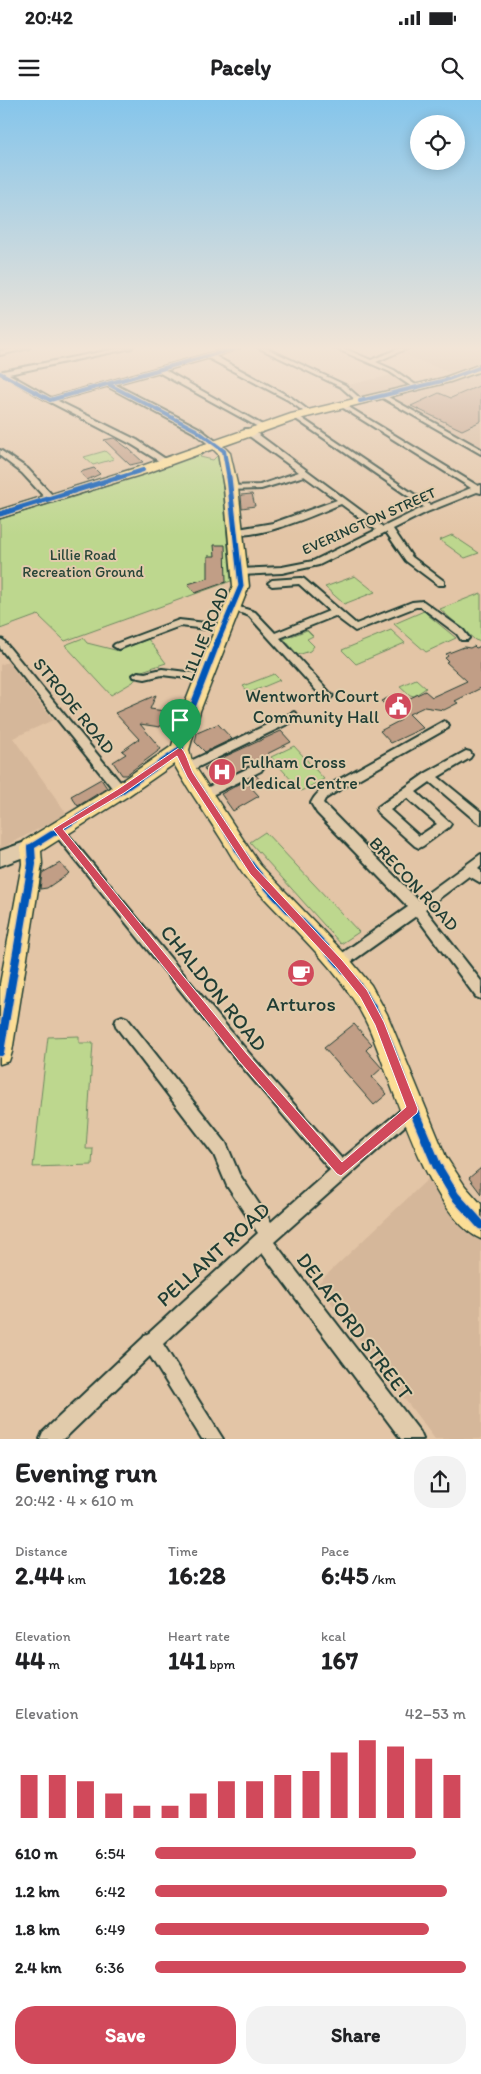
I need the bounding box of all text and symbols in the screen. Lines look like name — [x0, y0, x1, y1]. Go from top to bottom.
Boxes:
text: 20:42 — [25, 6, 73, 29]
icon: menu — [15, 54, 43, 82]
text: Pacely — [210, 54, 271, 81]
icon: search — [438, 54, 466, 82]
map controls — [410, 115, 465, 170]
button: locate — [410, 115, 465, 170]
street label: EVERINGTON STREET — [299, 483, 439, 559]
park label: Lillie Road Recreation Ground — [22, 546, 144, 581]
street label: LILLIE ROAD — [176, 584, 234, 684]
street label: STRODE ROAD — [28, 653, 120, 759]
place label: Wentworth Court Community Hall — [245, 685, 379, 728]
public building icon: Wentworth Court Community Hall — [383, 691, 413, 721]
pin — [159, 699, 201, 750]
icon: arrive — [166, 706, 194, 734]
place label: Fulham Cross Medical Centre — [241, 751, 358, 794]
hospital icon: Fulham Cross Medical Centre — [207, 757, 237, 787]
street label: BRECON ROAD — [365, 832, 463, 936]
street label: CHALDON ROAD — [155, 920, 273, 1056]
cafe icon: Arturos — [286, 958, 316, 988]
place label: Arturos — [266, 991, 336, 1016]
street label: PELLANT ROAD — [151, 1196, 275, 1312]
street label: DELAFORD STREET — [292, 1247, 419, 1405]
text: Evening run — [15, 1455, 157, 1489]
button: share — [414, 1456, 466, 1508]
text: 20:42 · 4 × 610 m — [15, 1491, 134, 1510]
text: Distance — [15, 1543, 67, 1560]
text: Time — [168, 1543, 198, 1560]
text: Pace — [321, 1543, 349, 1560]
text: 2.44 — [15, 1560, 64, 1590]
text: 16:28 — [168, 1560, 226, 1590]
text: 6:45 — [321, 1560, 369, 1590]
text: km — [64, 1571, 86, 1588]
text: /km — [369, 1571, 396, 1588]
text: Elevation — [15, 1628, 71, 1645]
text: Heart rate — [168, 1628, 230, 1645]
text: kcal — [321, 1628, 346, 1645]
text: 44 — [15, 1645, 45, 1675]
text: 141 — [168, 1645, 206, 1675]
text: 167 — [321, 1645, 358, 1675]
text: m — [45, 1656, 60, 1673]
text: bpm — [206, 1656, 235, 1673]
text: Elevation — [15, 1704, 79, 1723]
text: 42–53 m — [405, 1704, 466, 1723]
text: 610 m — [15, 1844, 58, 1863]
text: 6:54 — [95, 1844, 125, 1863]
text: 1.2 km — [15, 1882, 60, 1901]
text: 6:42 — [95, 1882, 125, 1901]
text: 1.8 km — [15, 1920, 60, 1939]
text: 6:49 — [95, 1920, 125, 1939]
text: 2.4 km — [15, 1958, 62, 1977]
text: 6:36 — [95, 1958, 125, 1977]
button: Save — [15, 2006, 236, 2064]
button: Share — [246, 2006, 466, 2064]

